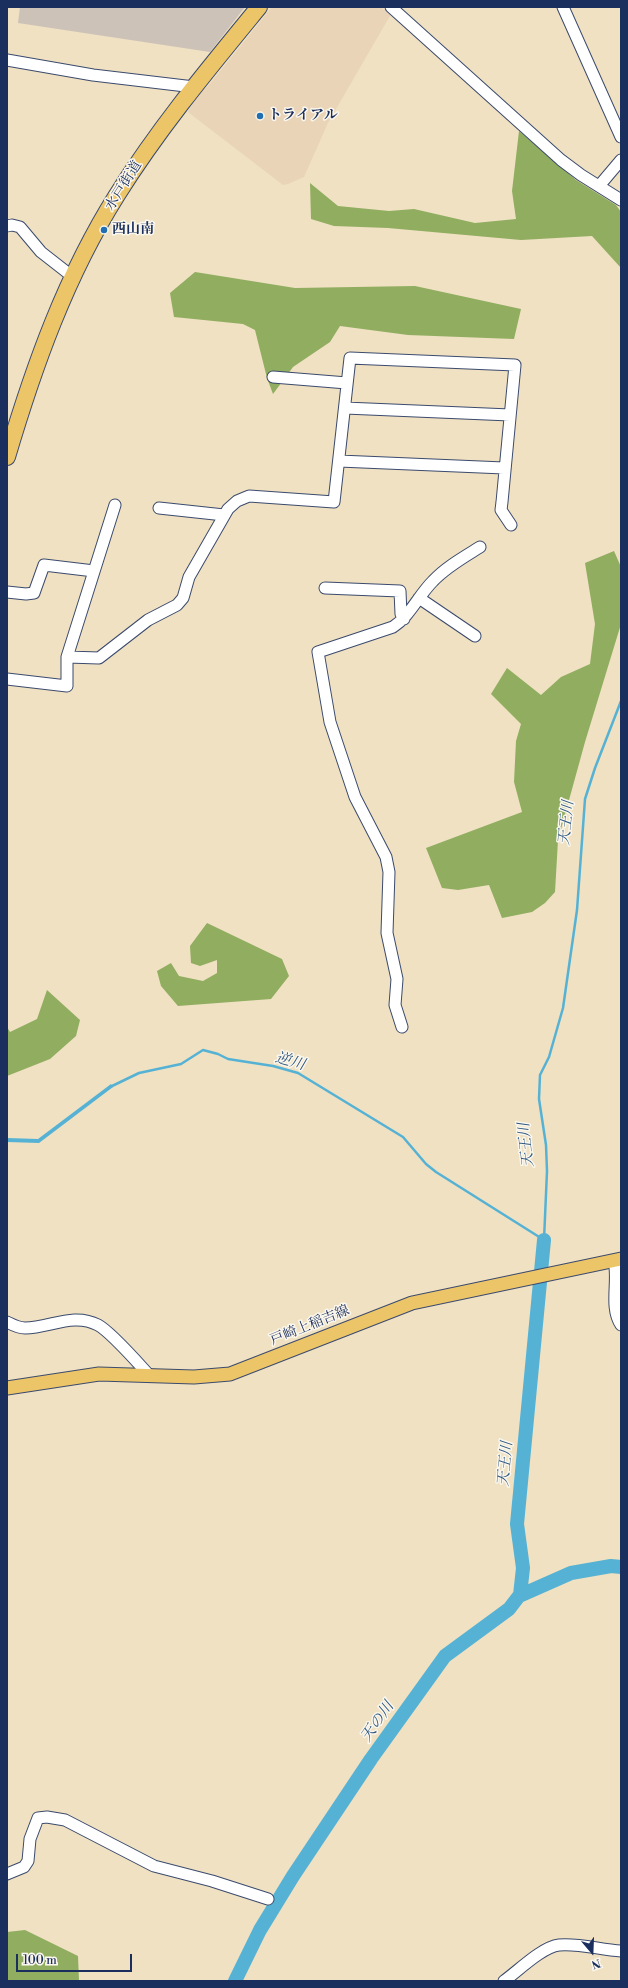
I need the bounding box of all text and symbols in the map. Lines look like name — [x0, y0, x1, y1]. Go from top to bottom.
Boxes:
place label: トライアル — [268, 108, 338, 124]
marker: トライアル — [255, 111, 265, 121]
street label: 水戸街道 — [102, 158, 146, 214]
place label: 西山南 — [112, 222, 154, 238]
marker: 西山南 — [99, 225, 109, 235]
water label: 天王川 — [556, 800, 578, 846]
water label: 逆川 — [273, 1049, 307, 1075]
water label: 天王川 — [516, 1122, 538, 1168]
street label: 戸崎上稲吉線 — [268, 1302, 352, 1350]
water label: 天王川 — [495, 1441, 517, 1487]
water label: 天の川 — [358, 1698, 398, 1746]
north arrow — [572, 1932, 612, 1972]
scale bar — [18, 1946, 134, 1972]
text: 100 m — [23, 1953, 57, 1968]
text: N — [590, 1955, 602, 1971]

